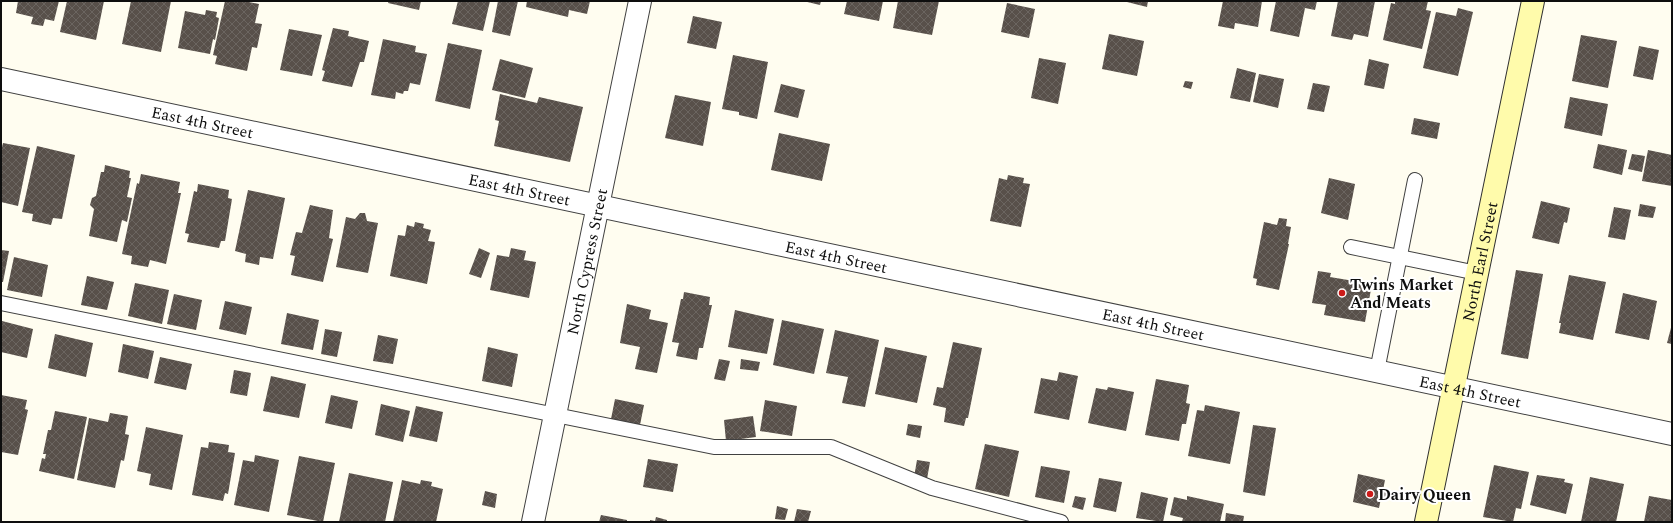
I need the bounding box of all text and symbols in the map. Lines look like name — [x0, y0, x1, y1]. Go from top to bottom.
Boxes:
street label: East 4th Street — [149, 100, 256, 145]
street label: East 4th Street — [466, 168, 573, 213]
street label: North Cypress Street — [561, 186, 614, 337]
street label: North Earl Street — [1456, 199, 1505, 324]
street label: East 4th Street — [783, 235, 890, 280]
place label: Twins Market And Meats — [1350, 273, 1453, 315]
marker: Twins Market And Meats — [1337, 288, 1347, 298]
street label: East 4th Street — [1100, 302, 1207, 347]
street label: East 4th Street — [1417, 370, 1524, 415]
place label: Dairy Queen — [1378, 483, 1471, 507]
marker: Dairy Queen — [1365, 489, 1375, 499]

